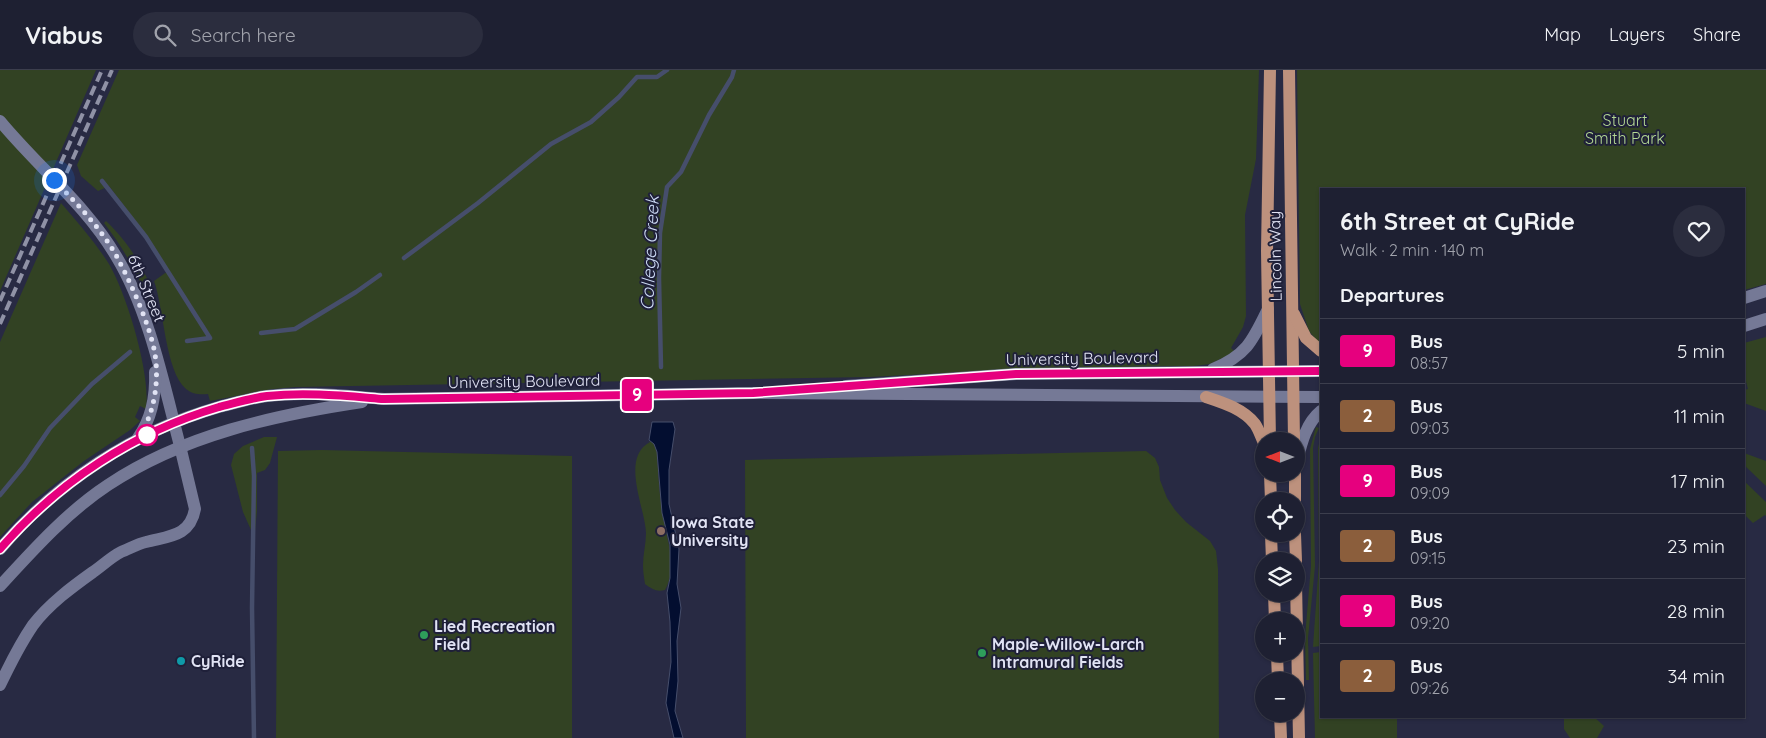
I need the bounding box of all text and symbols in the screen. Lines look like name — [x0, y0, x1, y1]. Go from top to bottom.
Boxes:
search box — [133, 12, 483, 57]
text: Viabus — [25, 20, 103, 50]
icon: search — [151, 21, 179, 49]
text: Search here — [191, 23, 296, 47]
text: Map — [1544, 23, 1581, 46]
text: Layers — [1609, 23, 1665, 46]
text: Share — [1693, 23, 1741, 46]
park label: Stuart Smith Park — [1585, 110, 1665, 148]
your location — [42, 168, 67, 193]
water label: College Creek — [635, 194, 664, 311]
button: heart — [1673, 205, 1725, 257]
text: 6th Street at CyRide — [1340, 206, 1575, 236]
street label: Lincoln Way — [1264, 211, 1286, 301]
text: Walk · 2 min · 140 m — [1340, 240, 1484, 260]
street label: 6th Street — [124, 251, 170, 325]
text: Departures — [1340, 283, 1444, 307]
text: Bus — [1410, 329, 1443, 353]
text: 9 — [1362, 339, 1373, 362]
text: 5 min — [1677, 339, 1725, 363]
street label: University Boulevard — [1005, 347, 1159, 369]
text: 08:57 — [1410, 353, 1448, 373]
street label: University Boulevard — [447, 370, 601, 392]
line badge: 9 — [621, 379, 653, 411]
text: 9 — [632, 383, 642, 406]
text: Bus — [1410, 394, 1443, 418]
text: 2 — [1362, 404, 1373, 427]
text: 11 min — [1673, 404, 1725, 428]
text: 09:03 — [1410, 418, 1449, 438]
unlabelled marker — [136, 424, 158, 446]
north arrow — [1255, 432, 1305, 482]
map controls — [1255, 432, 1305, 722]
text: Bus — [1410, 459, 1443, 483]
text: 9 — [1362, 469, 1373, 492]
text: 17 min — [1671, 469, 1725, 493]
text: 09:09 — [1410, 483, 1450, 503]
button: locate — [1255, 492, 1305, 542]
place label: Iowa State University — [671, 512, 754, 550]
text: Bus — [1410, 524, 1443, 548]
marker: Iowa State University — [655, 525, 667, 537]
text: 2 — [1362, 534, 1373, 557]
text: 23 min — [1667, 534, 1725, 558]
text: 09:15 — [1410, 548, 1446, 568]
button: layers — [1255, 552, 1305, 602]
text: Bus — [1410, 589, 1443, 613]
text: 9 — [1362, 599, 1373, 622]
text: 28 min — [1667, 599, 1725, 623]
button: + — [1255, 612, 1305, 662]
text: 09:20 — [1410, 613, 1450, 633]
place label: Lied Recreation Field — [434, 616, 555, 654]
marker: Lied Recreation Field — [418, 629, 430, 641]
place label: Maple-Willow-Larch Intramural Fields — [992, 634, 1144, 672]
marker: Maple-Willow-Larch Intramural Fields — [976, 647, 988, 659]
place label: CyRide — [191, 651, 245, 671]
text: Bus — [1410, 654, 1443, 678]
marker: CyRide — [175, 655, 187, 667]
text: 2 — [1362, 664, 1373, 687]
text: 34 min — [1667, 664, 1725, 688]
button: − — [1255, 672, 1305, 722]
text: 09:26 — [1410, 678, 1449, 698]

